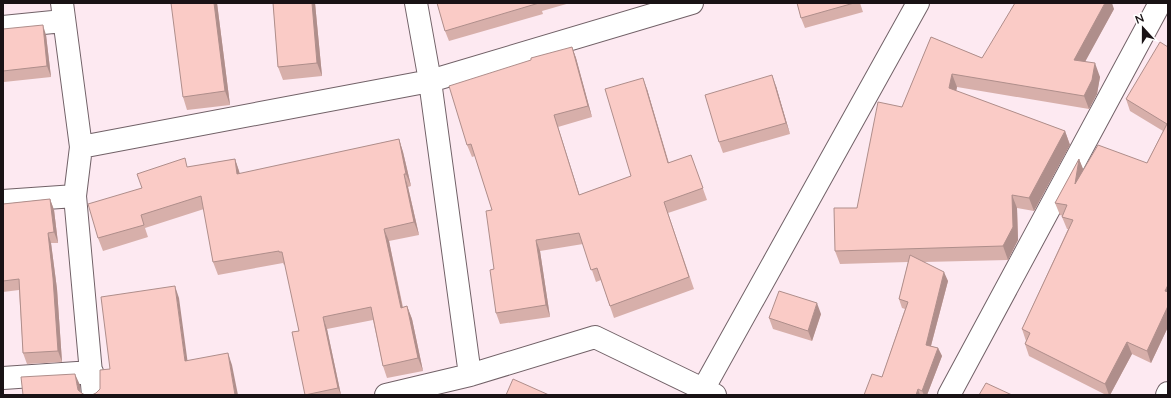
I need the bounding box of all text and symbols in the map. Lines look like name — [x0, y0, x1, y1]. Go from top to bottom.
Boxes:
north arrow — [1123, 8, 1163, 48]
text: N — [1133, 11, 1146, 26]

